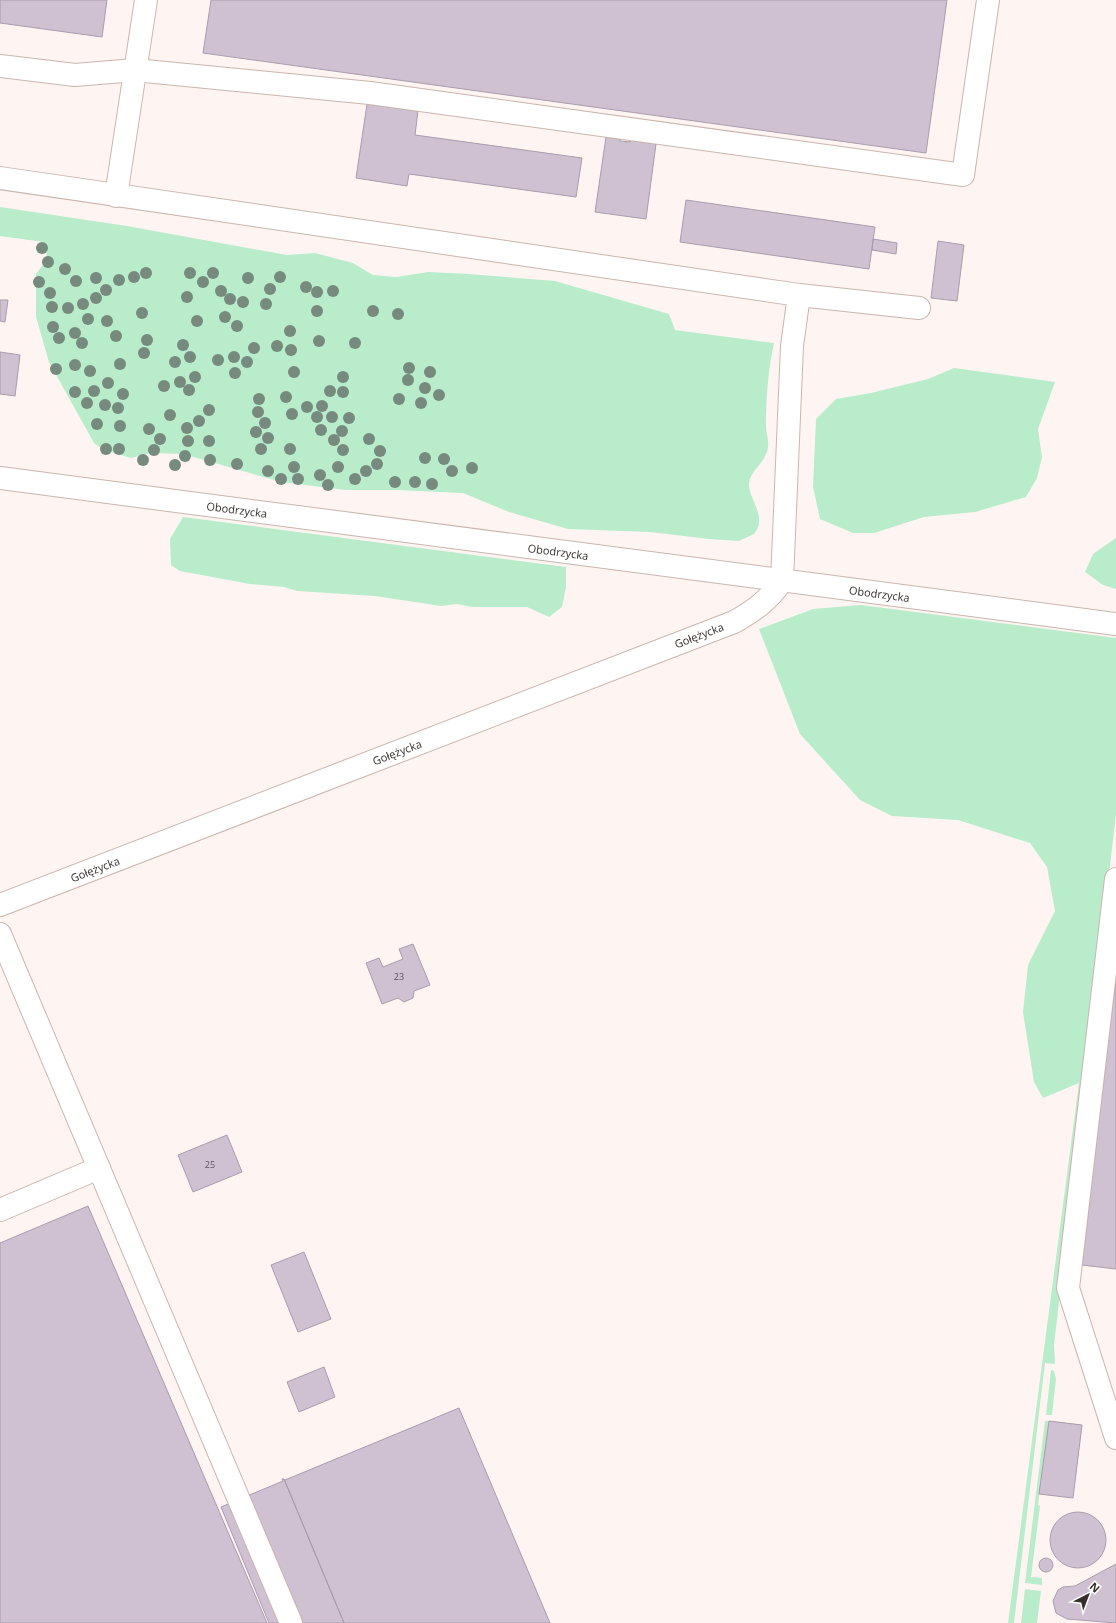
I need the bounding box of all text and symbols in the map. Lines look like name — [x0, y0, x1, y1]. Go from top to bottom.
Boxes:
street label: Obodrzycka — [206, 498, 268, 520]
street label: Obodrzycka — [527, 540, 589, 562]
street label: Obodrzycka — [848, 582, 911, 604]
street label: Gołężycka — [672, 619, 726, 651]
street label: Gołężycka — [370, 736, 424, 768]
street label: Gołężycka — [68, 853, 122, 885]
house number: 23 — [394, 970, 404, 983]
house number: 25 — [205, 1158, 215, 1171]
north arrow — [1068, 1575, 1108, 1615]
text: N — [1087, 1579, 1103, 1596]

